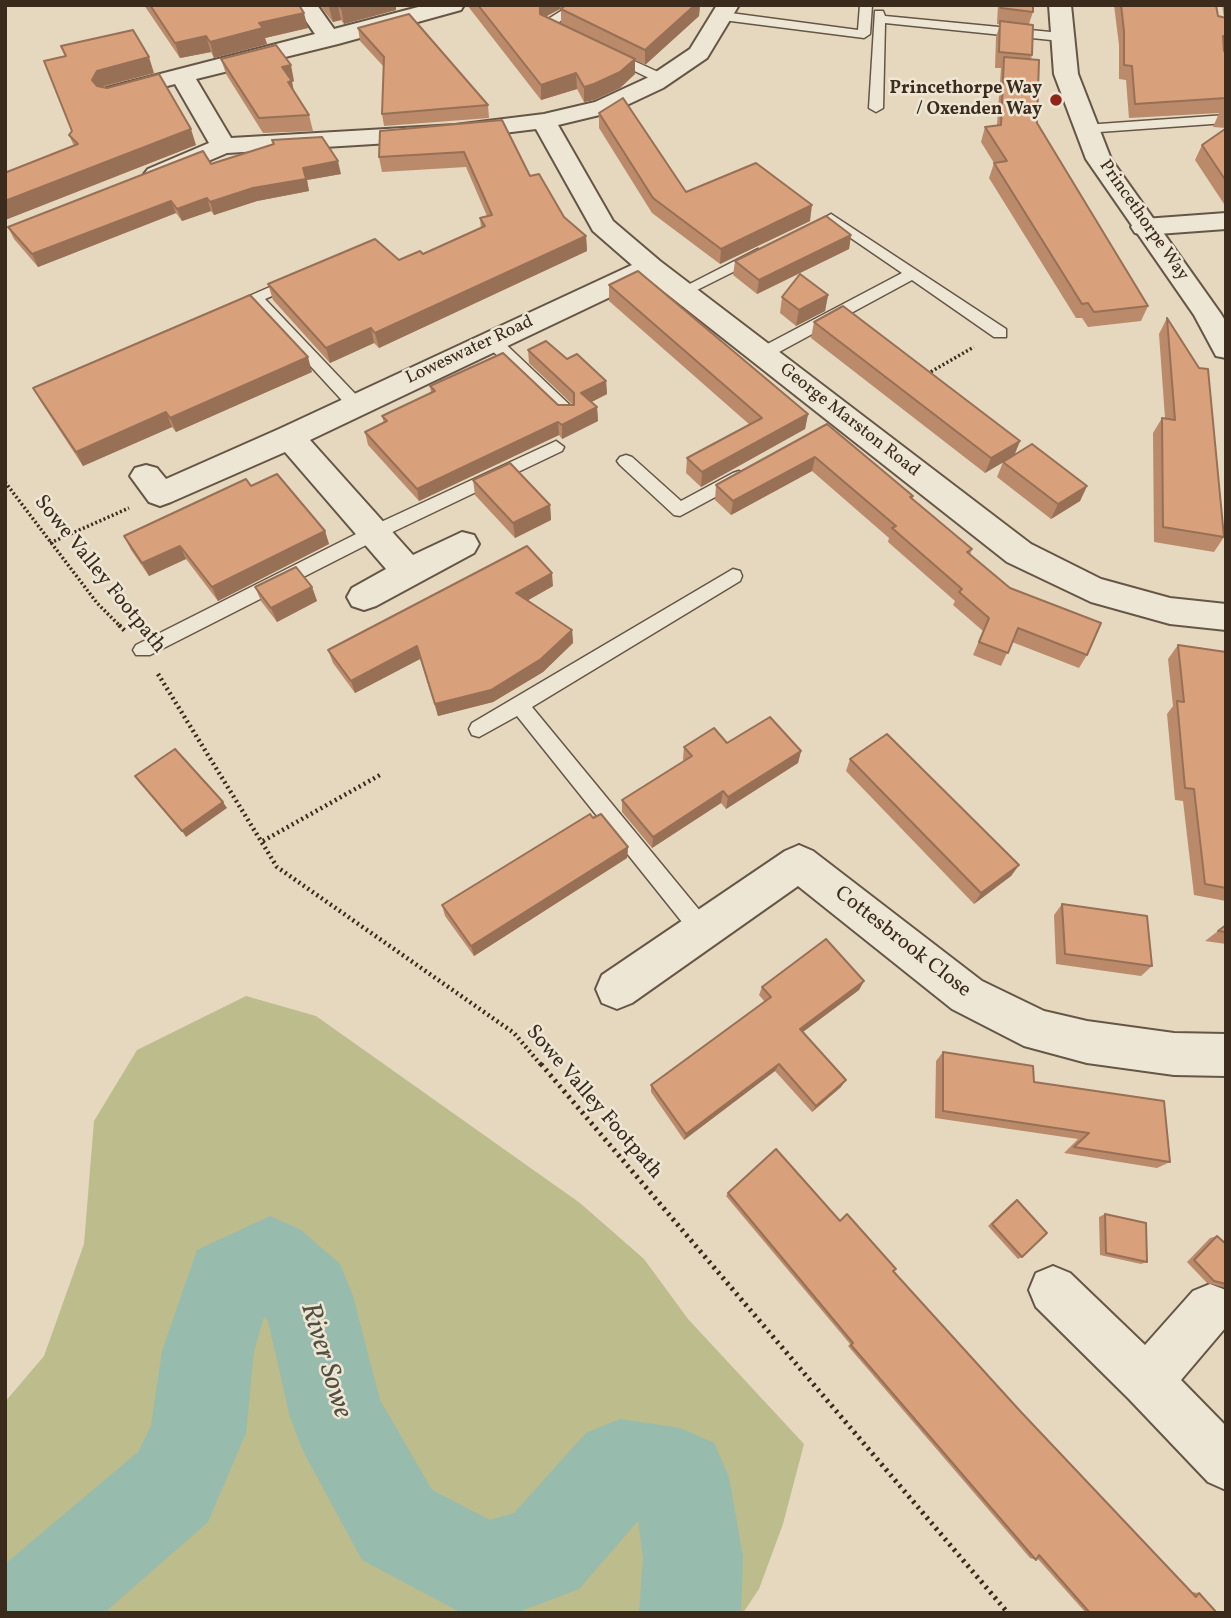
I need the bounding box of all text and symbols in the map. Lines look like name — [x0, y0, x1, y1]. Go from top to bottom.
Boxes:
place label: Princethorpe Way / Oxenden Way — [889, 79, 1042, 122]
marker: Princethorpe Way / Oxenden Way — [1048, 92, 1064, 108]
street label: Princethorpe Way — [1093, 157, 1193, 285]
street label: Loweswater Road — [403, 312, 537, 390]
street label: George Marston Road — [775, 360, 923, 482]
street label: Sowe Valley Footpath — [28, 491, 170, 659]
street label: Cottesbrook Close — [829, 882, 975, 1004]
street label: Sowe Valley Footpath — [519, 1021, 667, 1185]
water label: River Sowe — [291, 1299, 357, 1423]

